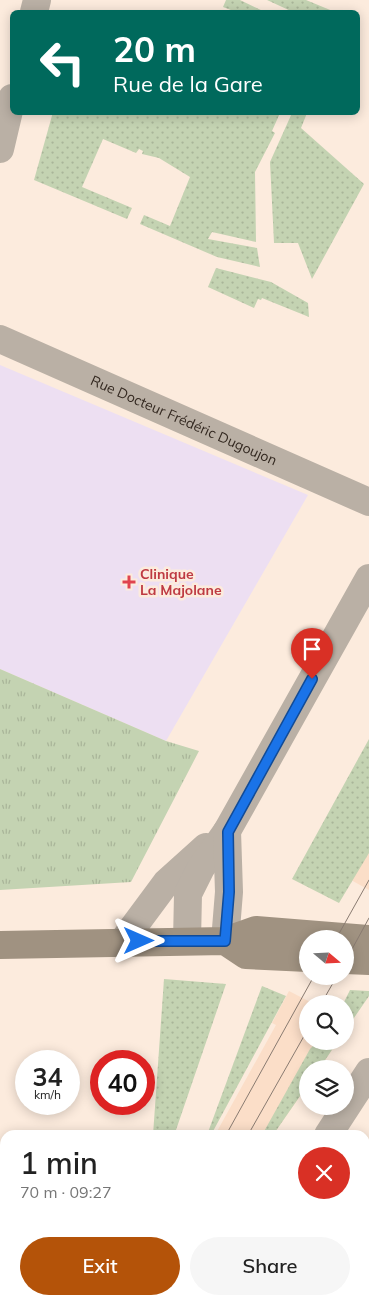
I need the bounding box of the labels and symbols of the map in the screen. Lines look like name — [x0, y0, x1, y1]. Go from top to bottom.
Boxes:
street label: Rue Docteur Frédéric Dugoujon — [88, 371, 280, 469]
place label: Clinique La Majolane — [140, 565, 222, 599]
marker: Clinique La Majolane — [122, 575, 136, 589]
pin — [291, 628, 333, 679]
position arrow — [112, 914, 164, 966]
north arrow — [299, 930, 354, 985]
speed limit sign: 40 — [90, 1050, 155, 1115]

